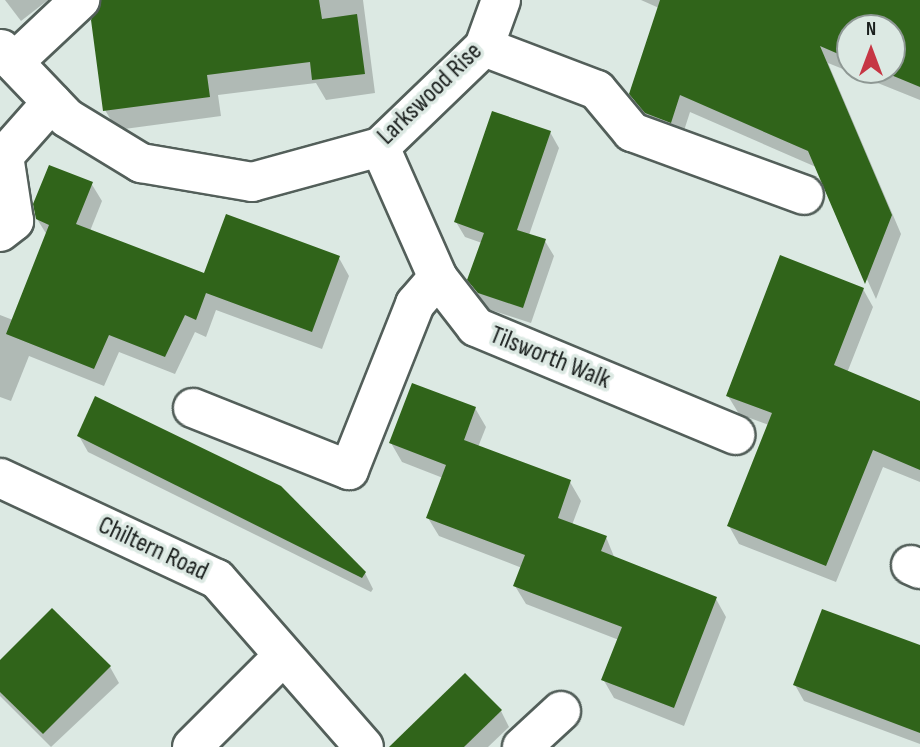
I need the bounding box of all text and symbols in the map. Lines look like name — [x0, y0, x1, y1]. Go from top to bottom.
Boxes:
north arrow — [836, 14, 906, 84]
text: N — [866, 18, 876, 41]
street label: Larkswood Rise — [371, 36, 489, 152]
street label: Tilsworth Walk — [485, 320, 615, 396]
street label: Chiltern Road — [93, 510, 213, 588]

